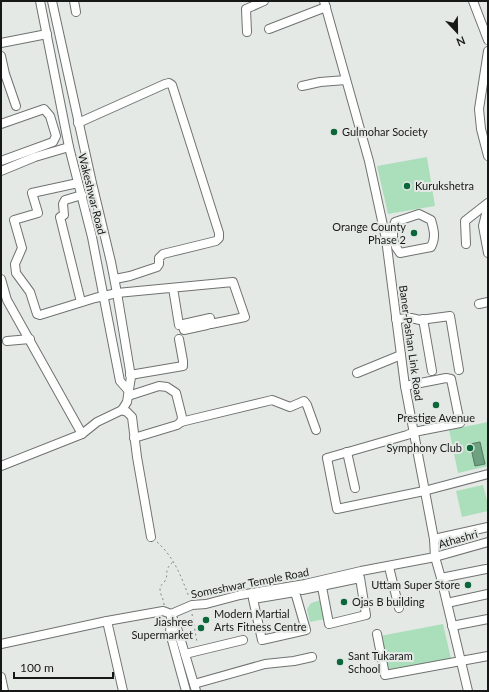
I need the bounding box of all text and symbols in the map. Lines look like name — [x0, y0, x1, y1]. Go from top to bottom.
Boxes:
north arrow — [437, 12, 477, 52]
text: N — [455, 34, 467, 49]
place label: Gulmohar Society — [342, 125, 428, 138]
marker: Gulmohar Society — [329, 127, 339, 137]
street label: Wakeshwar Road — [76, 152, 109, 236]
place label: Kurukshetra — [415, 179, 474, 192]
marker: Kurukshetra — [402, 181, 412, 191]
place label: Orange County Phase 2 — [332, 220, 406, 246]
marker: Orange County Phase 2 — [409, 228, 419, 238]
street label: Baner-Pashan Link Road — [397, 284, 426, 402]
marker: Prestige Avenue — [431, 400, 441, 410]
place label: Prestige Avenue — [397, 411, 475, 424]
place label: Symphony Club — [387, 441, 462, 454]
marker: Symphony Club — [465, 443, 475, 453]
street label: Athashri — [437, 527, 479, 550]
street label: Someshwar Temple Road — [190, 565, 310, 600]
place label: Uttam Super Store — [371, 578, 460, 591]
marker: Uttam Super Store — [463, 580, 473, 590]
place label: Ojas B building — [352, 595, 425, 608]
marker: Ojas B building — [339, 597, 349, 607]
place label: Modern Martial Arts Fitness Centre — [214, 607, 307, 633]
place label: Jiashree Supermarket — [132, 615, 193, 641]
marker: Modern Martial Arts Fitness Centre — [201, 615, 211, 625]
marker: Jiashree Supermarket — [196, 623, 206, 633]
place label: Sant Tukaram School — [348, 649, 413, 675]
scale bar — [14, 654, 113, 680]
marker: Sant Tukaram School — [335, 657, 345, 667]
text: 100 m — [20, 660, 54, 675]

